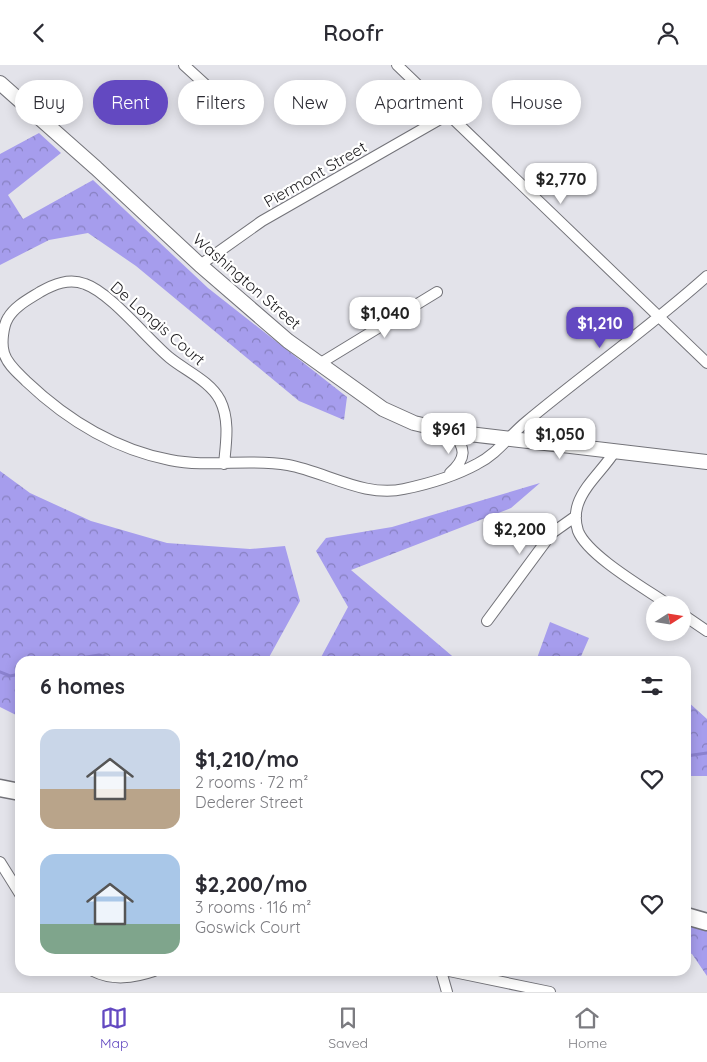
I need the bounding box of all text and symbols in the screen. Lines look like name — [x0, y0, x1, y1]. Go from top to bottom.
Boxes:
icon: back — [25, 19, 53, 47]
text: Roofr — [323, 19, 384, 47]
icon: person — [654, 19, 682, 47]
chip: Buy — [15, 80, 83, 125]
chip: Rent — [93, 80, 168, 125]
chip: Filters — [178, 80, 264, 125]
chip: New — [274, 80, 346, 125]
chip: Apartment — [356, 80, 482, 125]
chip: House — [492, 80, 581, 125]
street label: Piermont Street — [260, 137, 370, 211]
pin: $2,770 — [520, 163, 602, 205]
text: $2,770 — [536, 169, 586, 189]
street label: Washington Street — [189, 229, 305, 333]
street label: De Longis Court — [107, 277, 209, 369]
pin: $1,040 — [344, 297, 426, 339]
text: $1,040 — [360, 303, 410, 323]
pin: $1,210 — [559, 307, 641, 349]
text: $1,210 — [577, 313, 623, 333]
pin: $961 — [419, 413, 479, 455]
pin: $1,050 — [519, 417, 601, 460]
text: $961 — [432, 419, 466, 439]
text: $1,050 — [535, 424, 585, 444]
pin: $2,200 — [479, 513, 561, 555]
text: $2,200 — [494, 519, 546, 539]
north arrow — [646, 596, 691, 641]
map controls — [646, 596, 691, 641]
icon: filters — [638, 672, 666, 700]
text: 6 homes — [40, 673, 125, 699]
text: $1,210/mo — [195, 746, 299, 772]
icon: home — [80, 749, 140, 809]
icon: heart — [638, 765, 666, 793]
text: 2 rooms · 72 m² — [195, 772, 308, 792]
text: Dederer Street — [195, 792, 304, 812]
text: $2,200/mo — [195, 871, 307, 897]
icon: home — [80, 874, 140, 934]
icon: heart — [638, 890, 666, 918]
text: 3 rooms · 116 m² — [195, 897, 311, 917]
text: Goswick Court — [195, 917, 301, 937]
tab: Map — [100, 1004, 128, 1052]
tab: Saved — [328, 1004, 368, 1052]
tab: Home — [568, 1004, 607, 1052]

